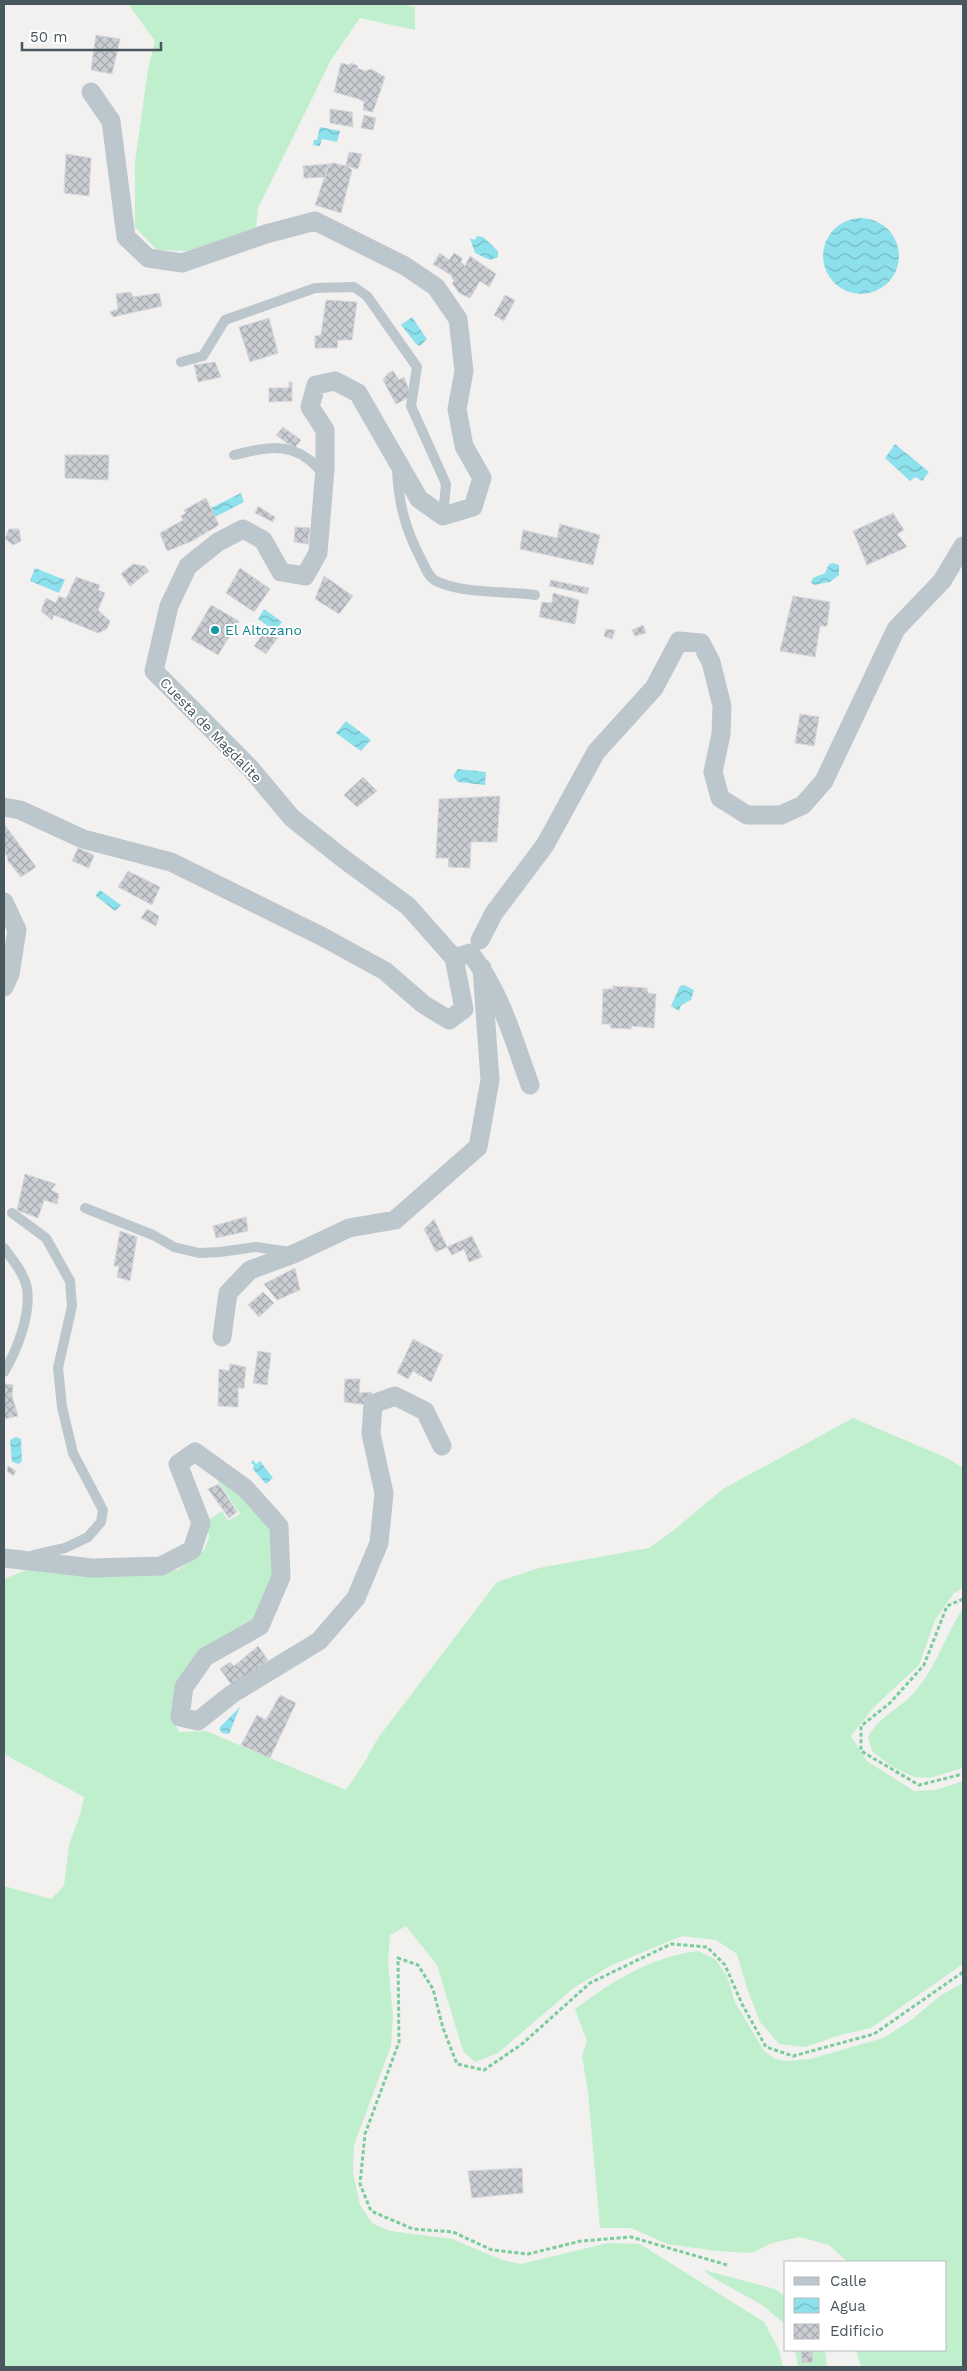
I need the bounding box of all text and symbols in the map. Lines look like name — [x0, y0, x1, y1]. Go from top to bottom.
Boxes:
scale bar — [22, 20, 161, 52]
text: 50 m — [30, 28, 67, 46]
place label: El Altozano — [225, 622, 302, 638]
marker: El Altozano — [209, 624, 221, 636]
street label: Cuesta de Magdalite — [157, 674, 265, 786]
legend — [784, 2261, 947, 2351]
text: Calle — [830, 2272, 867, 2290]
text: Agua — [830, 2297, 866, 2315]
text: Edificio — [830, 2322, 884, 2340]

